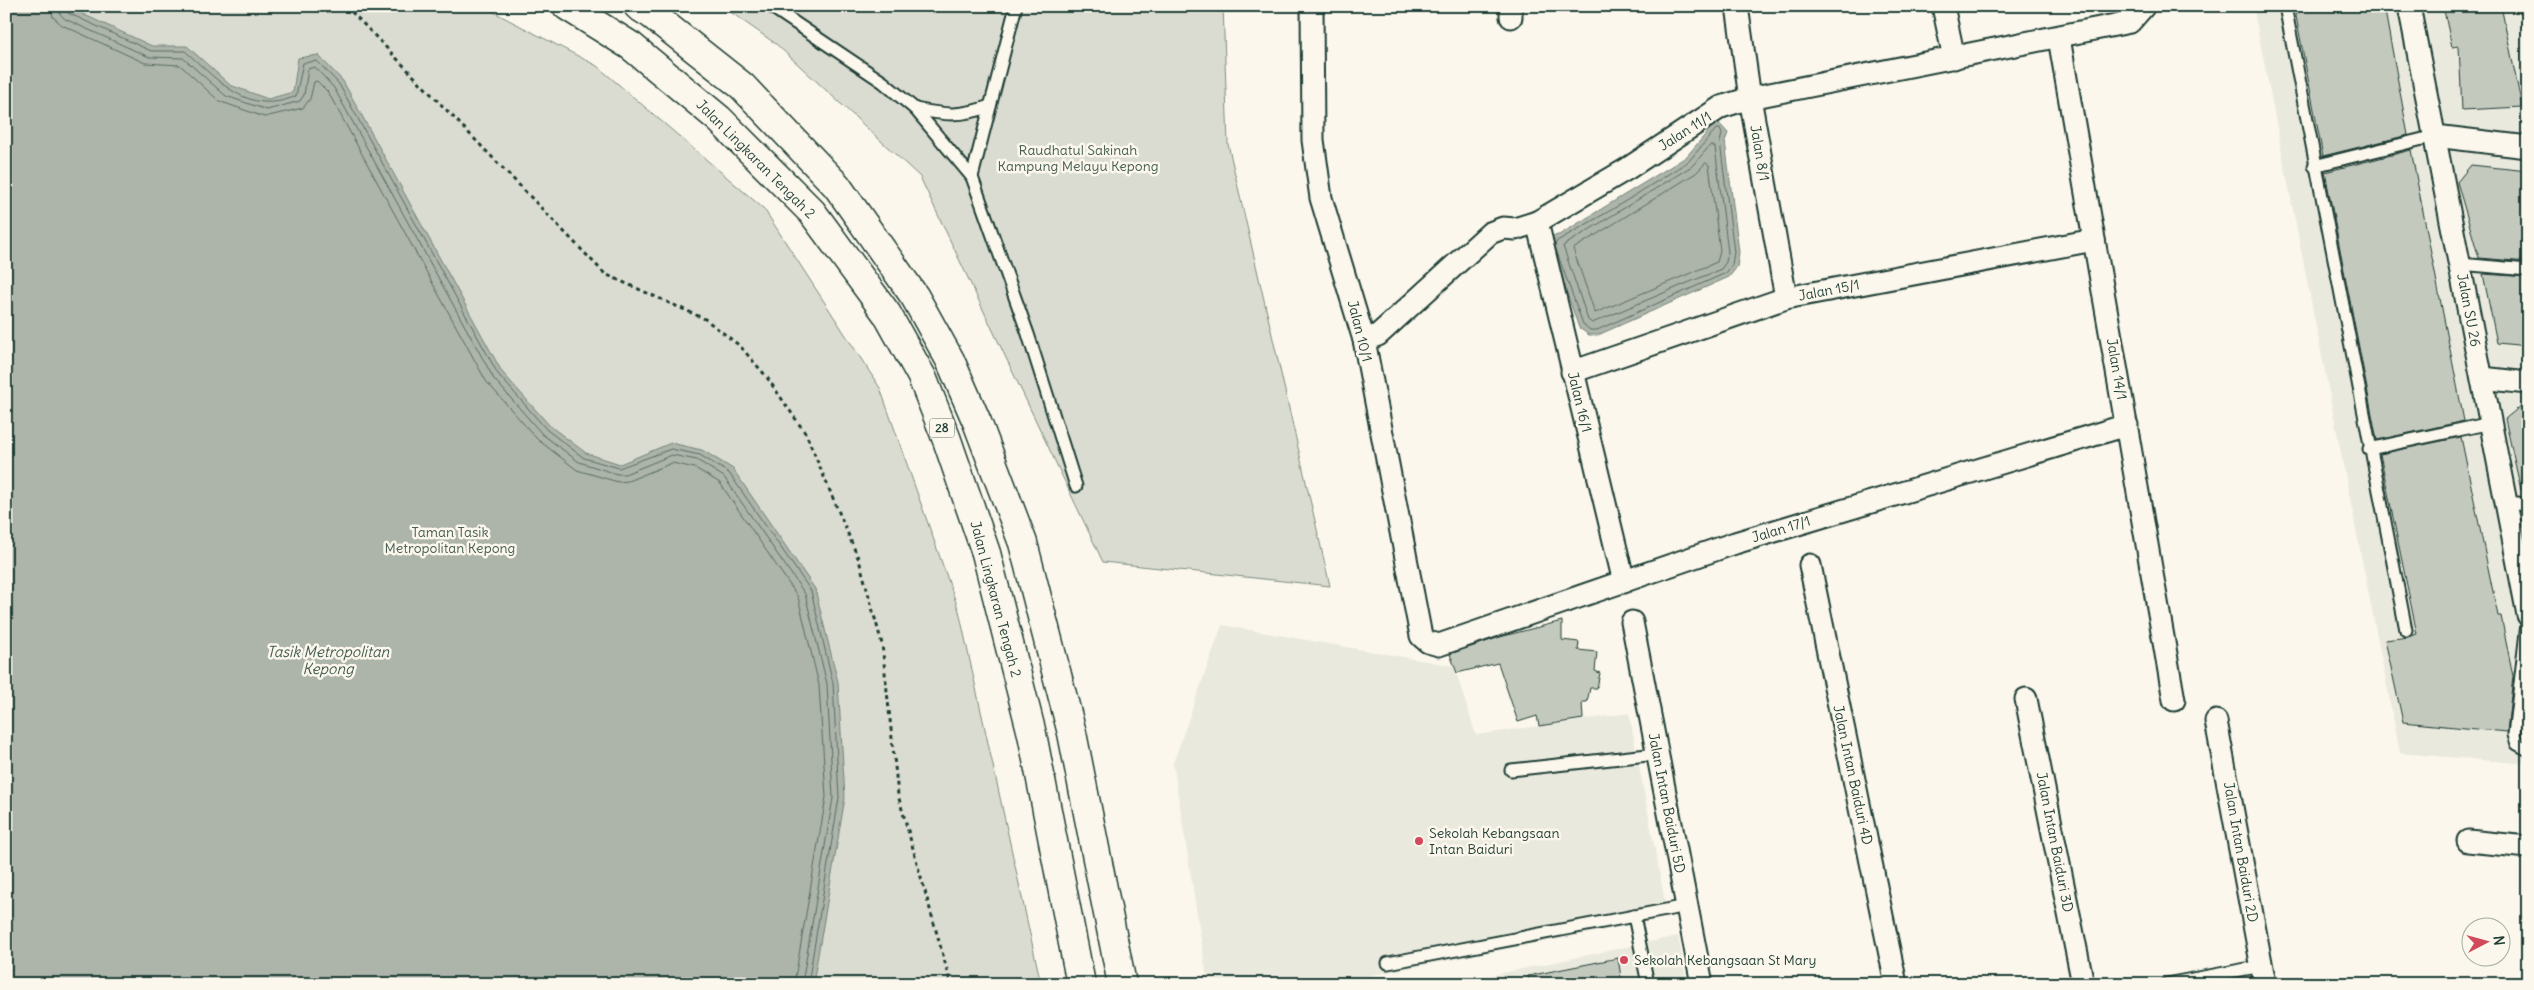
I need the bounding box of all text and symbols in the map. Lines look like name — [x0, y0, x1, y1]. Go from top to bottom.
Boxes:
street label: Jalan Lingkaran Tengah 2 — [693, 96, 820, 223]
street label: Jalan 11/1 — [1655, 107, 1715, 155]
street label: Jalan 8/1 — [1746, 124, 1774, 182]
park label: Raudhatul Sakinah Kampung Melayu Kepong — [997, 141, 1159, 175]
street label: Jalan SU 26 — [2453, 272, 2485, 348]
street label: Jalan 15/1 — [1797, 275, 1861, 305]
street label: Jalan 10/1 — [1344, 298, 1376, 364]
street label: Jalan 14/1 — [2103, 337, 2131, 401]
street label: Jalan 16/1 — [1564, 370, 1596, 434]
road number: 28 — [930, 418, 954, 438]
street label: Jalan 17/1 — [1750, 512, 1812, 546]
street label: Jalan Lingkaran Tengah 2 — [966, 519, 1026, 680]
park label: Taman Tasik Metropolitan Kepong — [385, 523, 515, 557]
water label: Tasik Metropolitan Kepong — [267, 642, 390, 678]
street label: Jalan Intan Baiduri 4D — [1829, 703, 1877, 847]
street label: Jalan Intan Baiduri 5D — [1645, 731, 1689, 875]
street label: Jalan Intan Baiduri 3D — [2033, 770, 2077, 914]
street label: Jalan Intan Baiduri 2D — [2220, 780, 2262, 924]
place label: Sekolah Kebangsaan Intan Baiduri — [1429, 824, 1560, 858]
marker: Sekolah Kebangsaan Intan Baiduri — [1413, 835, 1425, 847]
north arrow — [2462, 918, 2512, 968]
text: N — [2489, 935, 2508, 946]
place label: Sekolah Kebangsaan St Mary — [1634, 951, 1817, 969]
marker: Sekolah Kebangsaan St Mary — [1618, 954, 1630, 966]

